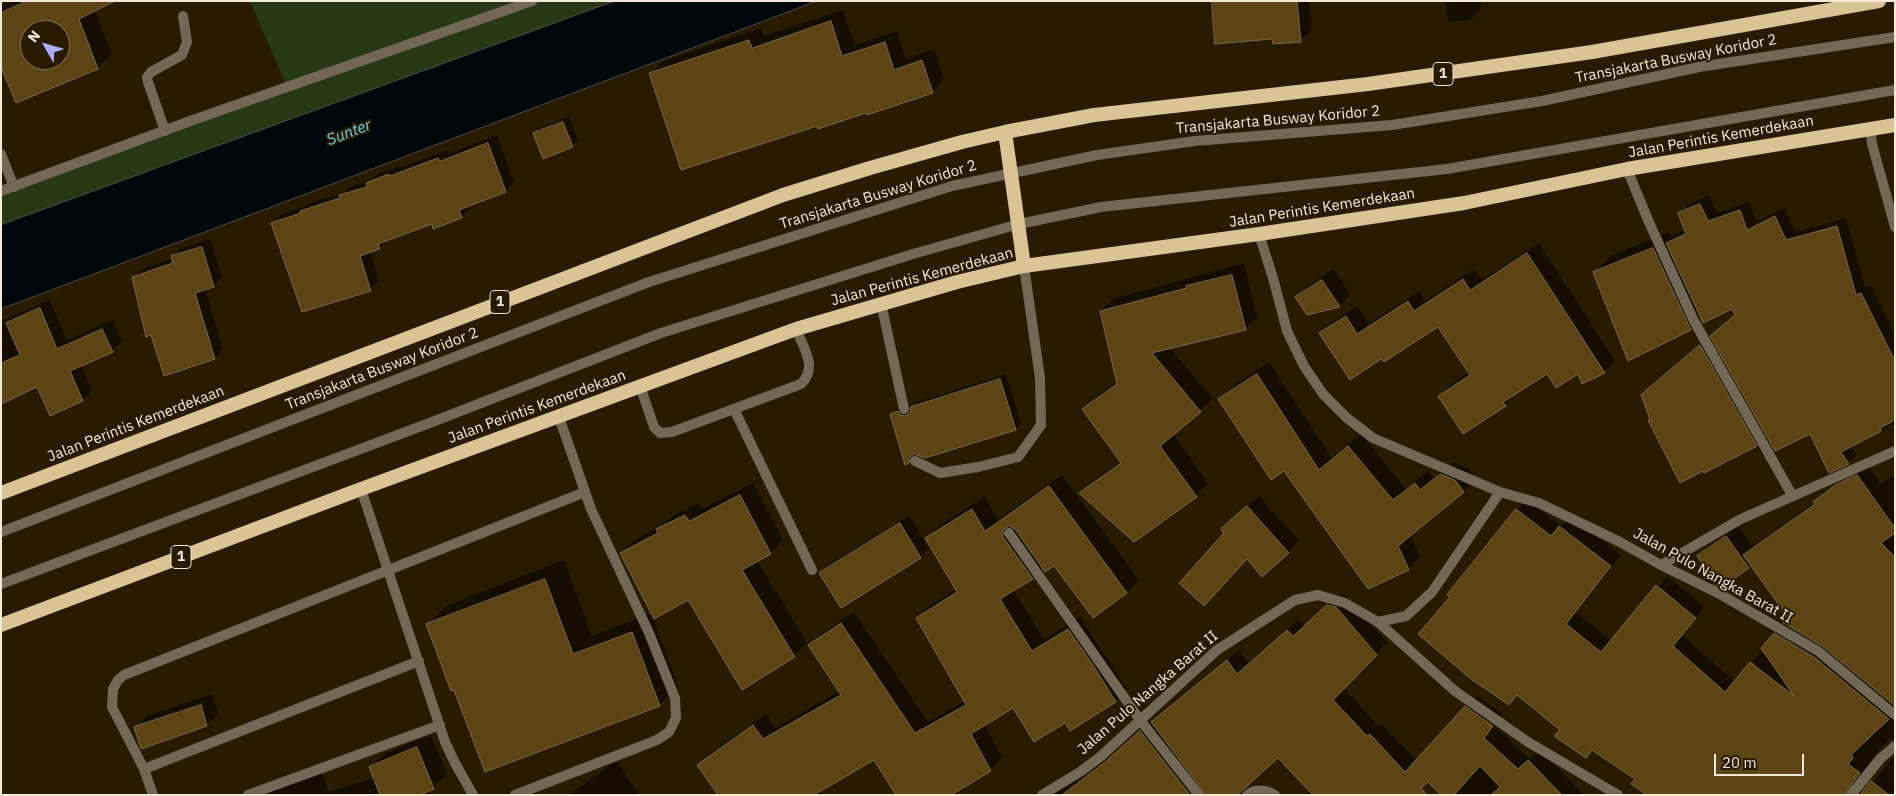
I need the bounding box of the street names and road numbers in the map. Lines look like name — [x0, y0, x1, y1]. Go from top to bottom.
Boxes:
street label: Transjakarta Busway Koridor 2 — [1574, 31, 1778, 87]
road number: 1 — [1433, 62, 1453, 86]
street label: Transjakarta Busway Koridor 2 — [1175, 102, 1381, 138]
street label: Jalan Perintis Kemerdekaan — [1627, 112, 1815, 162]
street label: Transjakarta Busway Koridor 2 — [777, 156, 979, 234]
street label: Jalan Perintis Kemerdekaan — [1228, 184, 1416, 232]
street label: Jalan Perintis Kemerdekaan — [829, 244, 1015, 310]
road number: 1 — [490, 290, 510, 314]
street label: Transjakarta Busway Koridor 2 — [283, 324, 481, 414]
street label: Jalan Perintis Kemerdekaan — [446, 366, 628, 448]
street label: Jalan Perintis Kemerdekaan — [45, 382, 227, 466]
street label: Jalan Pulo Nangka Barat II — [1630, 525, 1796, 627]
road number: 1 — [171, 546, 191, 568]
street label: Jalan Pulo Nangka Barat II — [1074, 627, 1222, 759]

